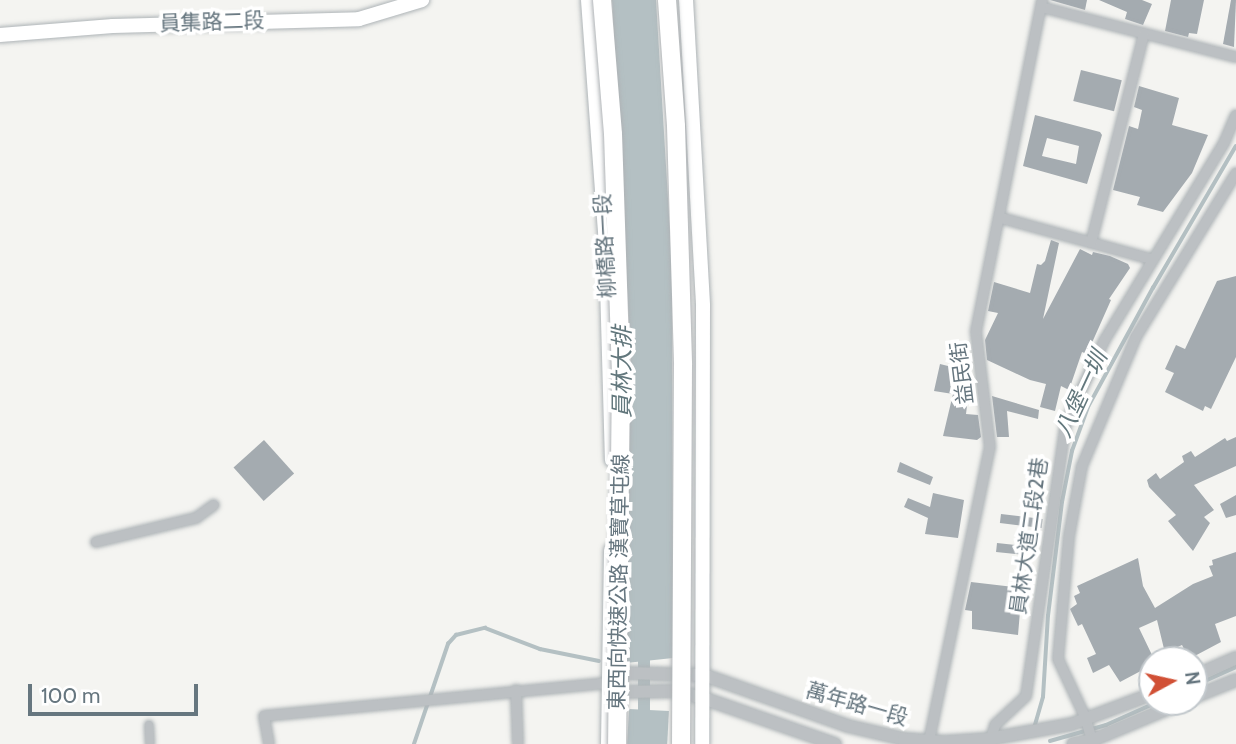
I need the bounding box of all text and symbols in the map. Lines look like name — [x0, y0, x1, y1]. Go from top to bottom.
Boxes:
street label: 員集路二段 — [159, 8, 265, 36]
street label: 柳橋路一段 — [590, 193, 620, 299]
water label: 員林大排 — [608, 326, 636, 418]
street label: 益民街 — [946, 340, 978, 406]
water label: 八堡一圳 — [1049, 346, 1113, 442]
street label: 東西向快速公路 漢寶草屯線 — [604, 453, 634, 711]
street label: 員林大道二段2巷 — [1006, 456, 1052, 616]
north arrow — [1138, 646, 1208, 716]
scale bar — [32, 670, 201, 714]
text: N — [1180, 670, 1205, 687]
street label: 萬年路一段 — [803, 677, 911, 731]
text: 100 m — [41, 683, 100, 708]

